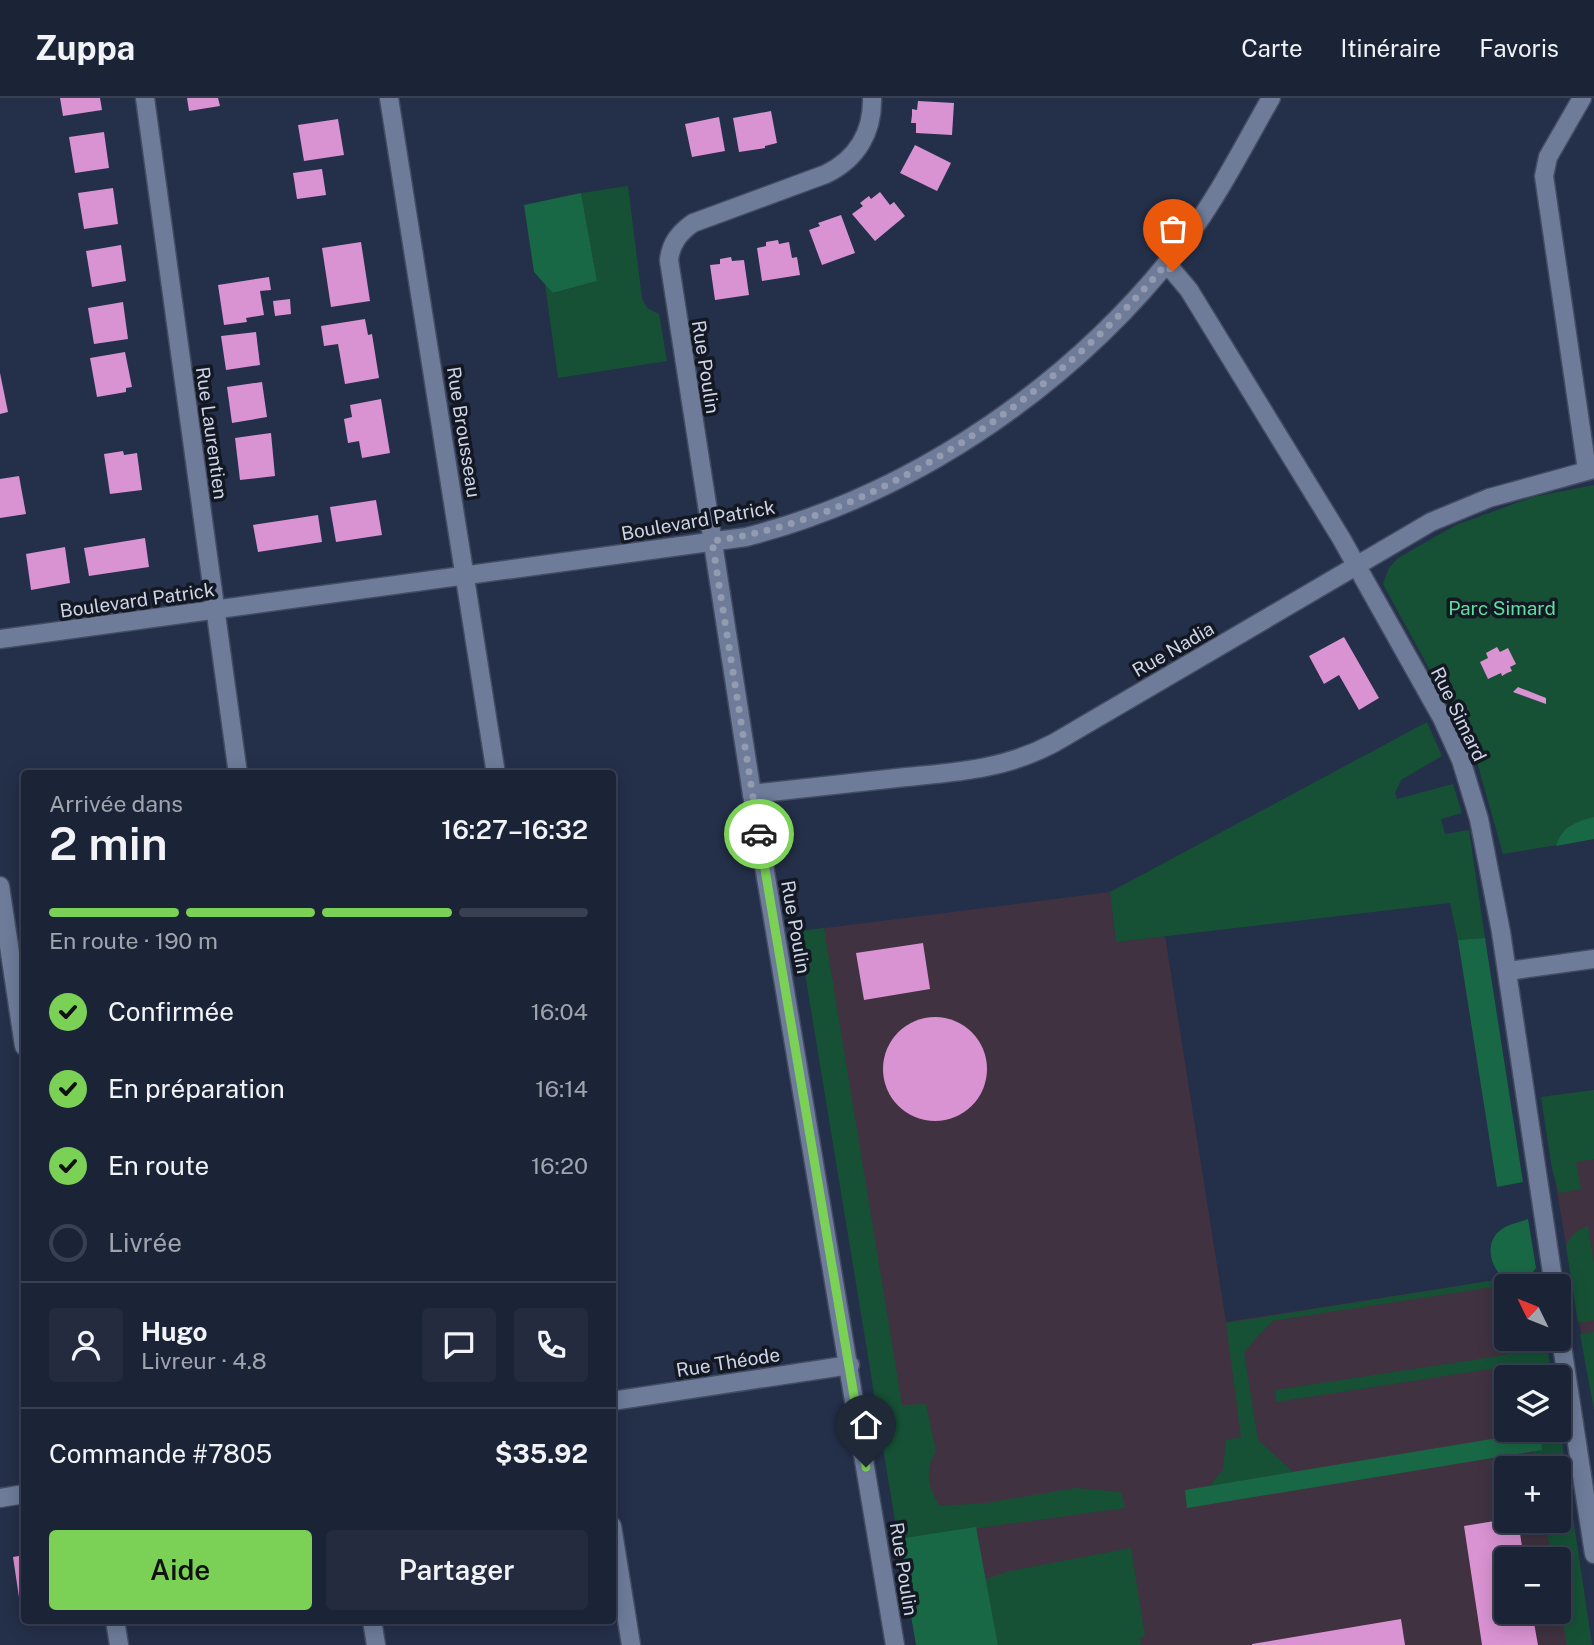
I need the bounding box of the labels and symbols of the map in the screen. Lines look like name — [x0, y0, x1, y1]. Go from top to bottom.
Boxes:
pin — [1143, 199, 1203, 271]
street label: Rue Poulin — [688, 319, 724, 415]
street label: Rue Laurentien — [192, 365, 232, 501]
street label: Rue Brousseau — [443, 365, 485, 499]
street label: Boulevard Patrick — [619, 496, 777, 544]
street label: Boulevard Patrick — [58, 578, 216, 622]
park label: Parc Simard — [1448, 597, 1556, 619]
street label: Rue Nadia — [1128, 617, 1218, 681]
street label: Rue Simard — [1427, 663, 1491, 765]
courier — [724, 799, 794, 869]
street label: Rue Poulin — [777, 879, 815, 975]
north arrow — [1494, 1274, 1572, 1351]
street label: Rue Théode — [675, 1343, 781, 1381]
pin — [836, 1395, 896, 1467]
street label: Rue Poulin — [886, 1521, 922, 1617]

